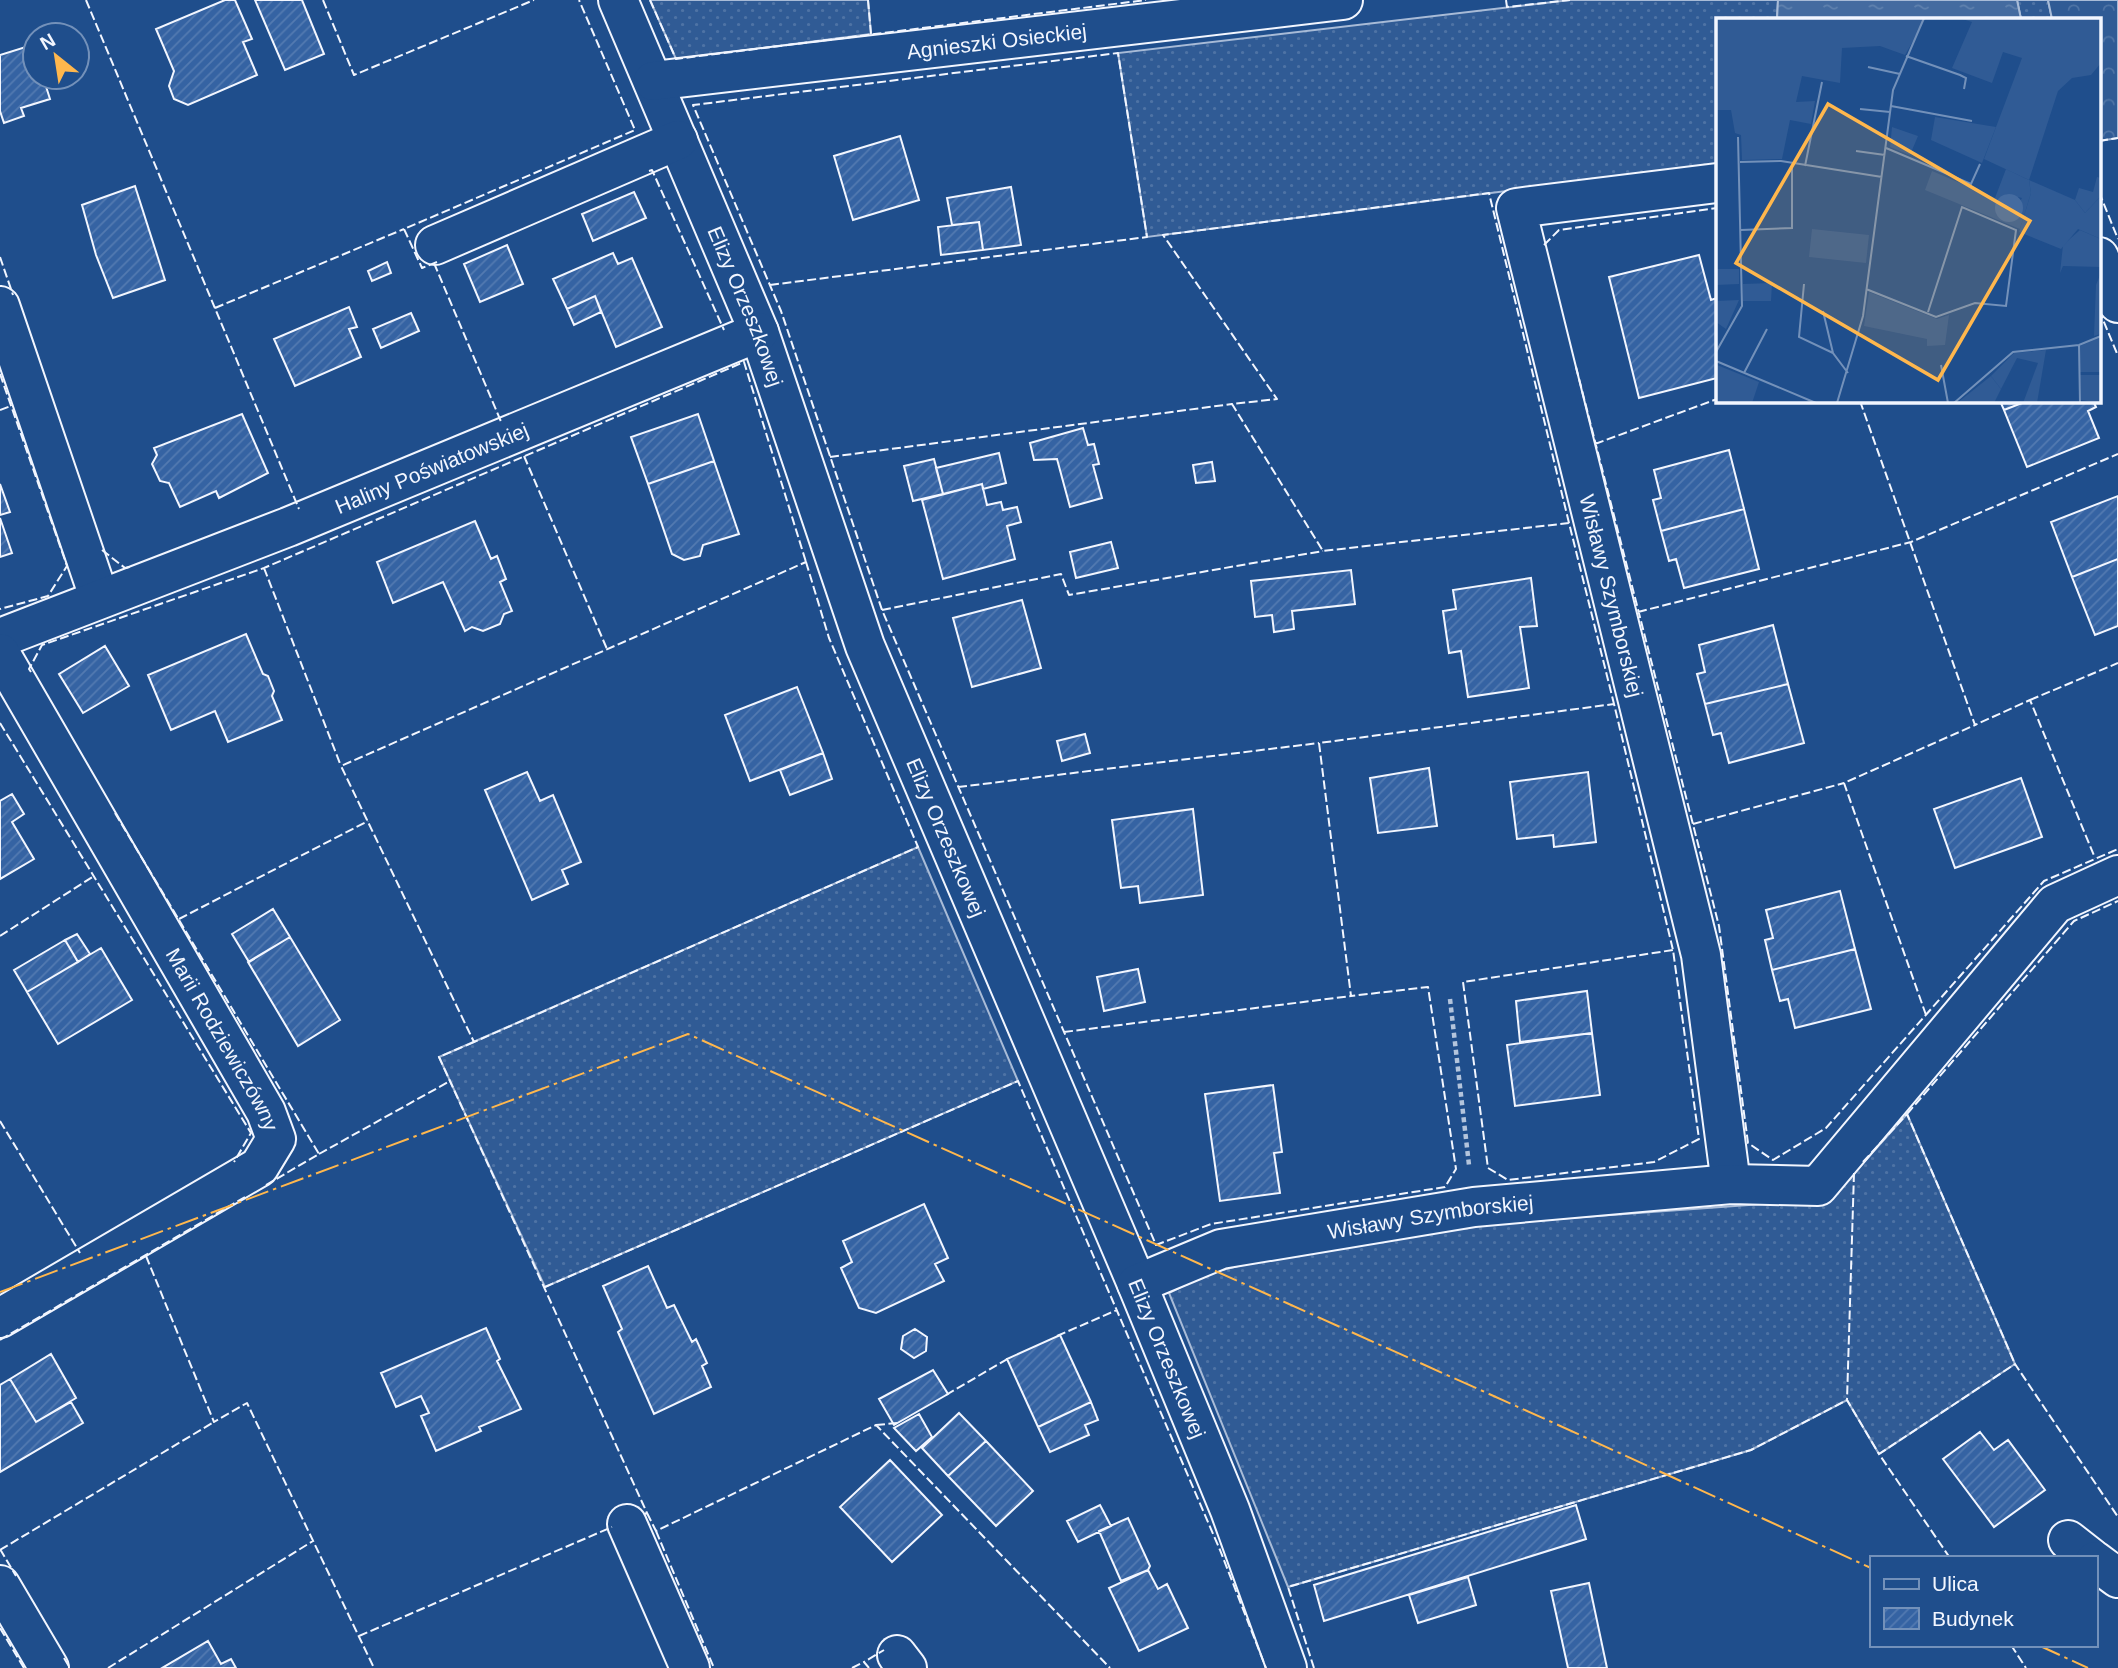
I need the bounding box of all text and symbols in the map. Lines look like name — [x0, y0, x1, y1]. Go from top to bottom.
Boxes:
inset map — [1716, 18, 2100, 402]
street label: Agnieszki Osieckiej — [905, 19, 1088, 63]
north arrow — [21, 21, 91, 91]
text: N — [37, 29, 59, 54]
street label: Elizy Orzeszkowej — [704, 223, 788, 389]
street label: Haliny Poświatowskiej — [332, 417, 531, 518]
street label: Wisławy Szymborskiej — [1576, 492, 1648, 699]
street label: Elizy Orzeszkowej — [903, 754, 991, 920]
street label: Marii Rodziewiczówny — [162, 944, 283, 1134]
street label: Wisławy Szymborskiej — [1326, 1190, 1534, 1243]
street label: Elizy Orzeszkowej — [1125, 1275, 1211, 1441]
legend — [1870, 1556, 2097, 1647]
text: Ulica — [1932, 1572, 1979, 1595]
text: Budynek — [1932, 1607, 2014, 1630]

